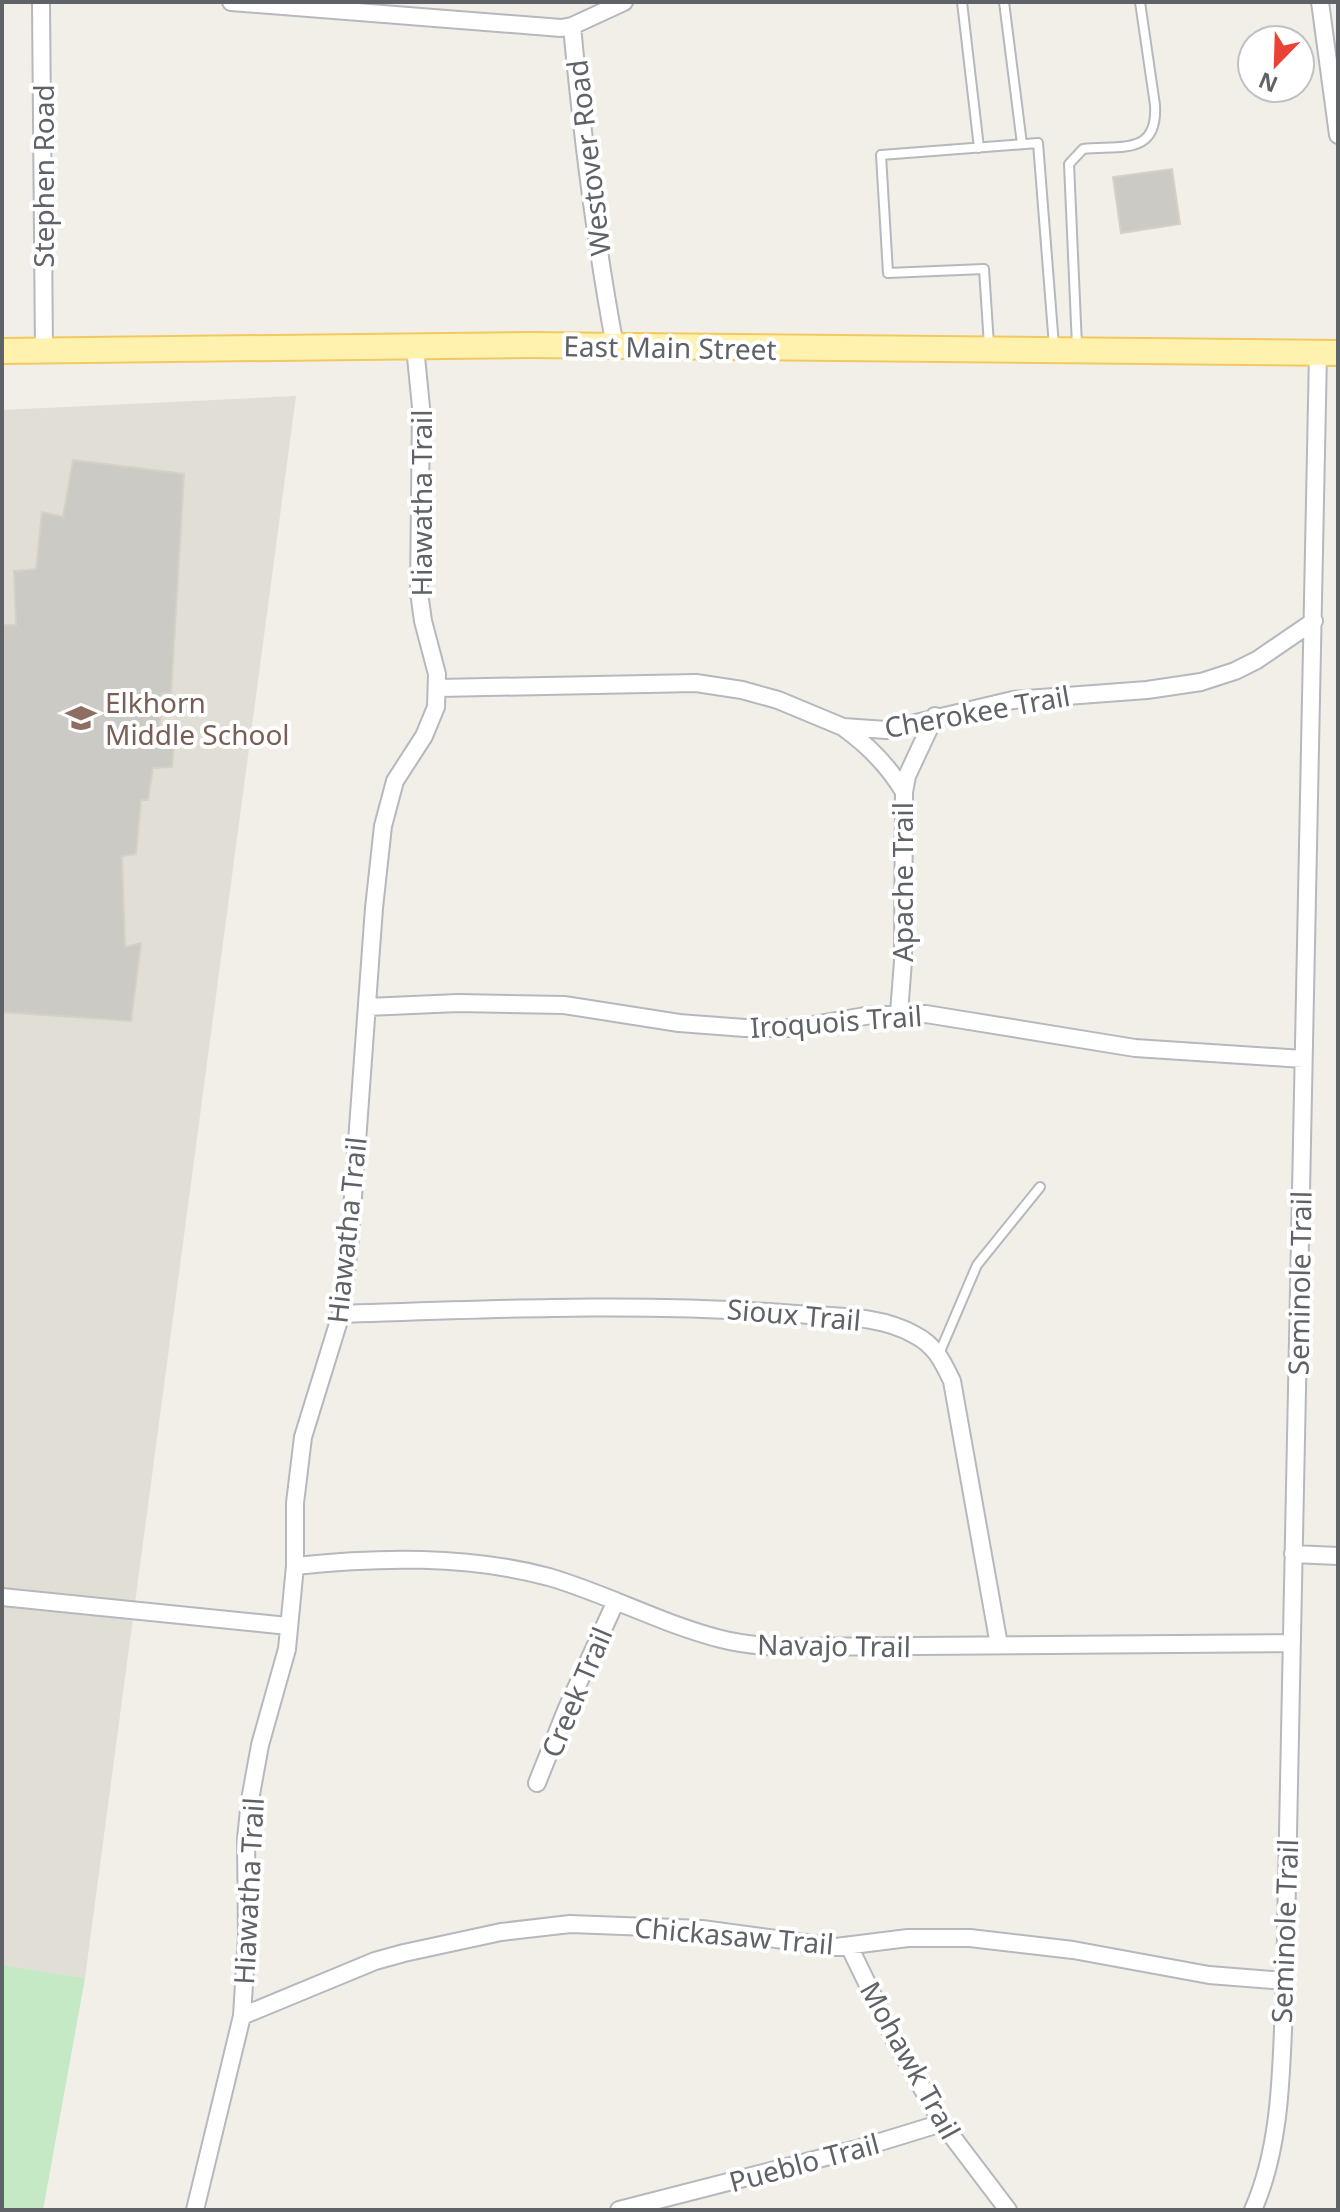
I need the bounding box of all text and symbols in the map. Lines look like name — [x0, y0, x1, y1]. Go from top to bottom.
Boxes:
north arrow — [1236, 24, 1316, 104]
street label: Westover Road — [557, 58, 619, 258]
text: N — [1254, 66, 1282, 101]
street label: Stephen Road — [24, 84, 62, 268]
street label: East Main Street — [563, 326, 777, 368]
street label: Hiawatha Trail — [402, 409, 440, 597]
street label: Cherokee Trail — [881, 676, 1073, 746]
place label: Elkhorn Middle School — [105, 683, 290, 753]
school or university icon: Elkhorn Middle School — [64, 701, 98, 735]
street label: Apache Trail — [883, 802, 921, 962]
street label: Iroquois Trail — [749, 996, 923, 1046]
street label: Hiawatha Trail — [317, 1135, 375, 1325]
street label: Seminole Trail — [1278, 1190, 1320, 1376]
street label: Sioux Trail — [725, 1289, 863, 1339]
street label: Creek Trail — [532, 1621, 620, 1763]
street label: Navajo Trail — [757, 1625, 911, 1665]
street label: Hiawatha Trail — [224, 1797, 272, 1985]
street label: Seminole Trail — [1262, 1838, 1306, 2024]
street label: Chickasaw Trail — [633, 1907, 835, 1963]
street label: Mohawk Trail — [852, 1974, 970, 2146]
street label: Pueblo Trail — [725, 2124, 883, 2200]

